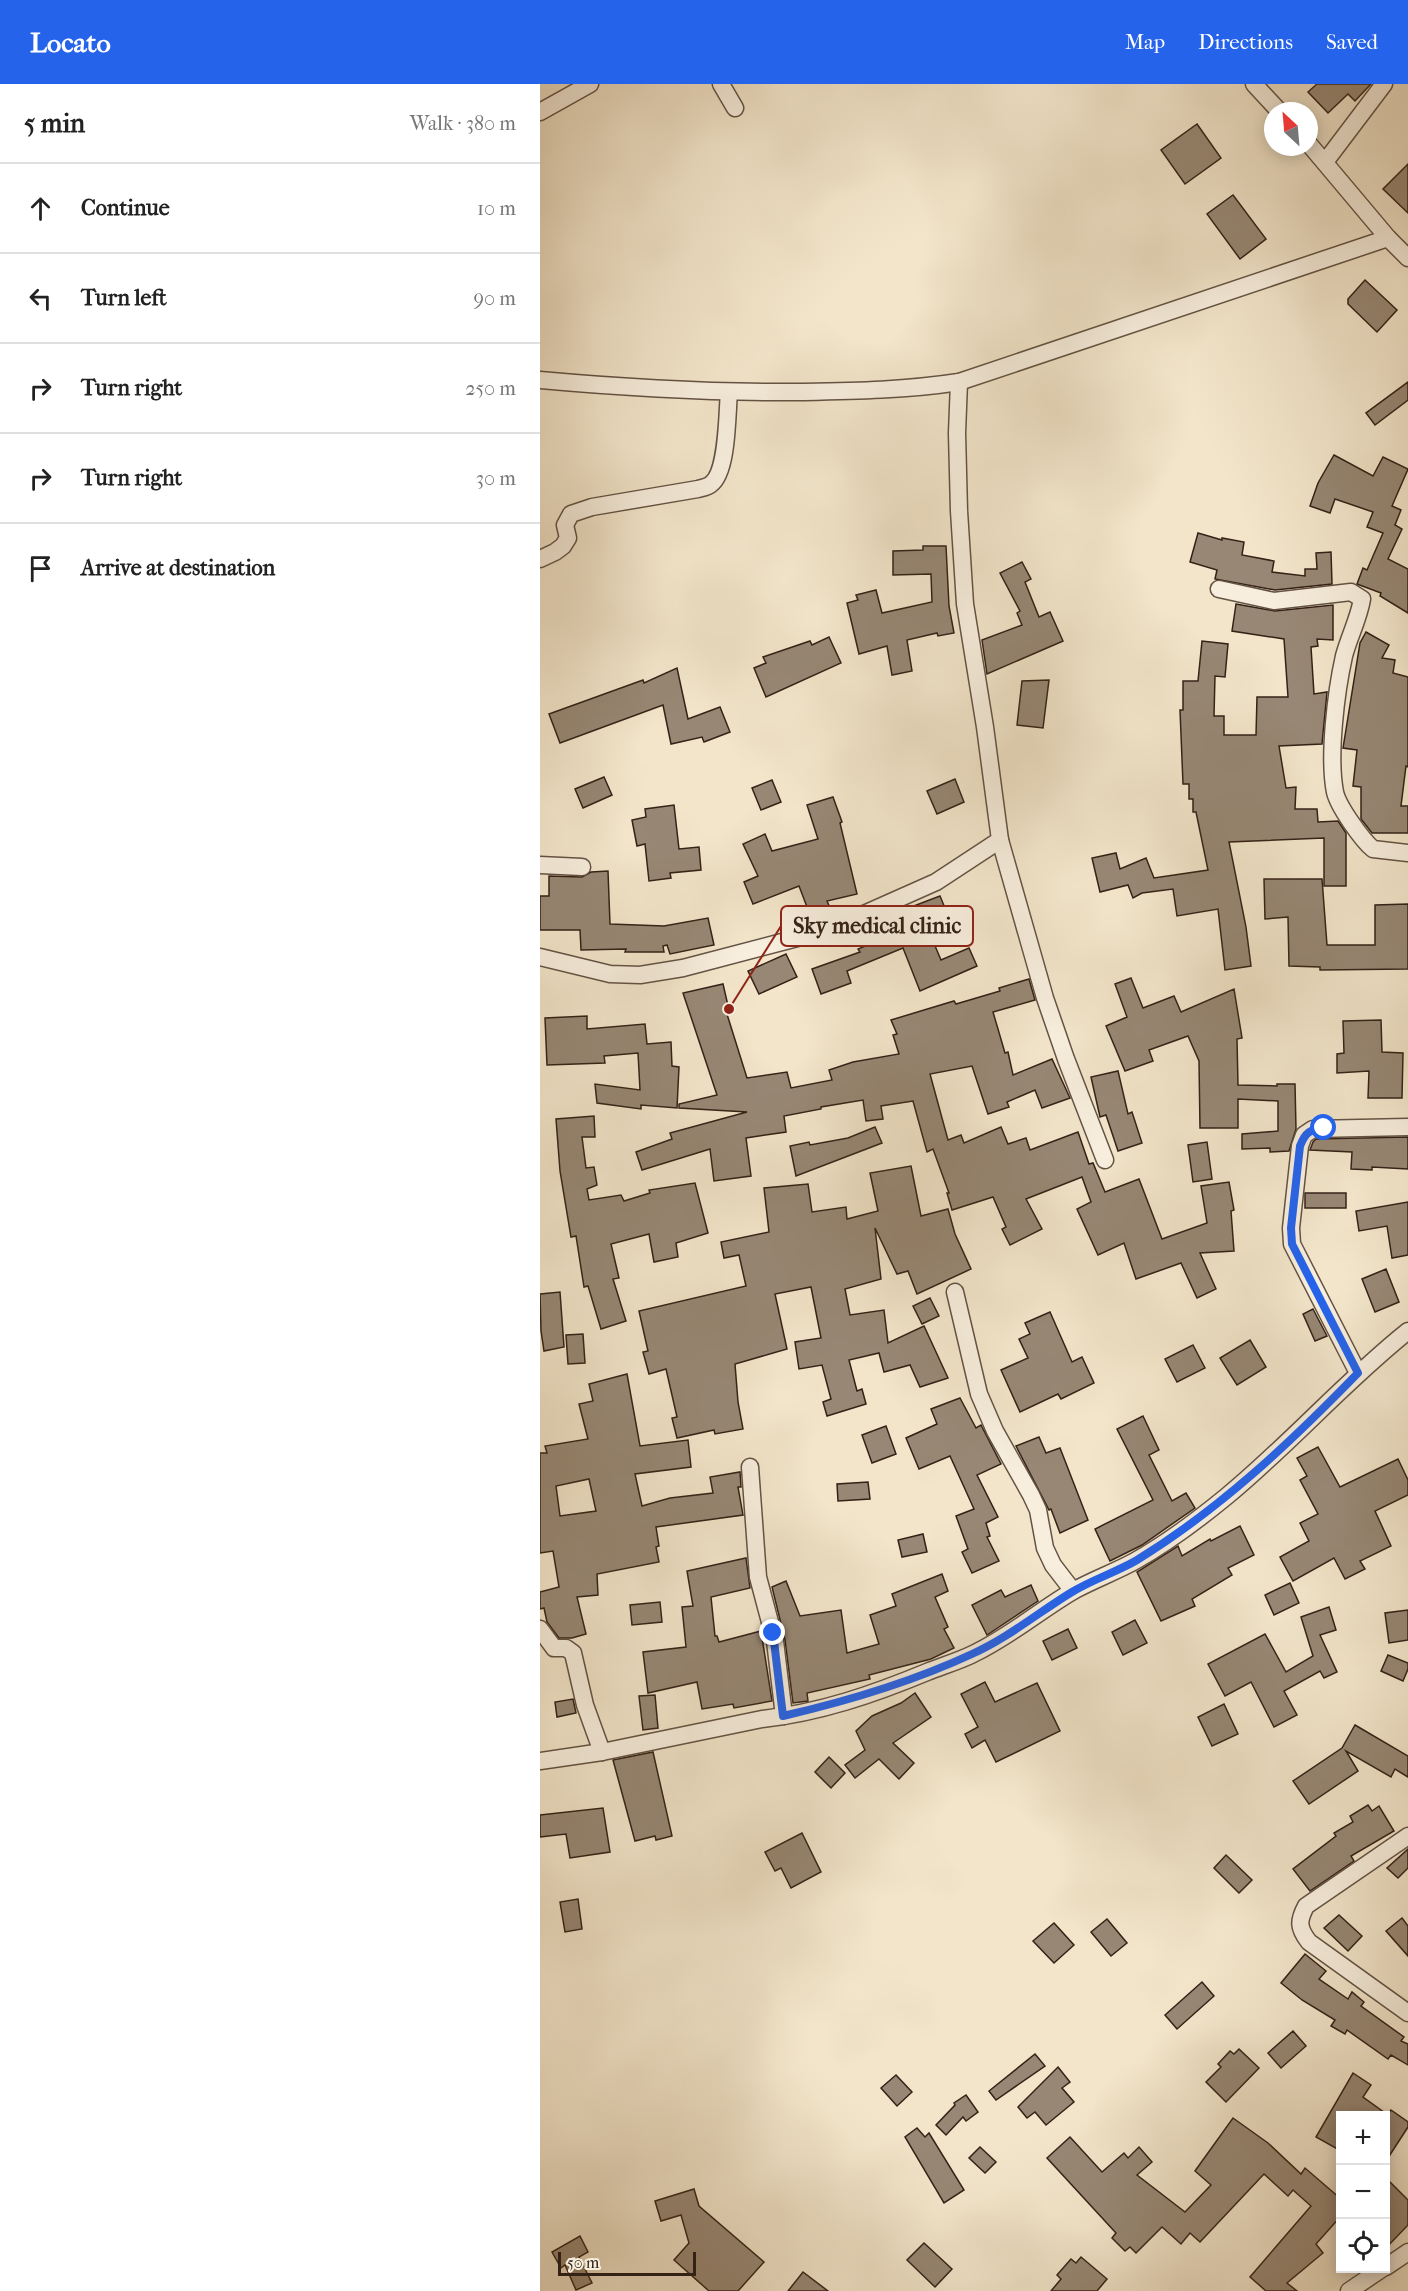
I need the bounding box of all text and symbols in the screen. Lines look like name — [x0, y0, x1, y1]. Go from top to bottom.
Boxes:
text: Locato — [30, 26, 111, 59]
text: Map — [1125, 30, 1165, 54]
text: Directions — [1198, 30, 1293, 54]
text: Saved — [1326, 30, 1378, 54]
north arrow — [1264, 102, 1318, 156]
text: 5 min — [24, 108, 85, 139]
text: Walk · 380 m — [410, 112, 516, 135]
icon: ahead — [24, 192, 57, 225]
text: Continue — [81, 195, 170, 221]
text: 10 m — [477, 197, 516, 220]
icon: left — [24, 282, 57, 315]
text: Turn left — [81, 285, 167, 311]
text: 90 m — [474, 287, 516, 310]
icon: right — [24, 372, 57, 405]
text: Turn right — [81, 375, 182, 401]
text: 250 m — [465, 377, 516, 400]
icon: right — [24, 462, 57, 495]
text: Turn right — [81, 465, 182, 491]
text: 30 m — [476, 467, 516, 490]
icon: arrive — [24, 552, 57, 585]
text: Arrive at destination — [81, 555, 275, 581]
callout: Sky medical clinic — [781, 906, 973, 946]
text: Sky medical clinic — [793, 913, 961, 939]
route start — [1310, 1114, 1336, 1140]
route end — [759, 1619, 785, 1645]
map controls — [1336, 2111, 1390, 2273]
button: + — [1336, 2111, 1390, 2165]
button: − — [1336, 2165, 1390, 2219]
button: locate — [1336, 2219, 1390, 2273]
scale bar — [558, 2249, 696, 2276]
text: 50 m — [567, 2253, 599, 2272]

